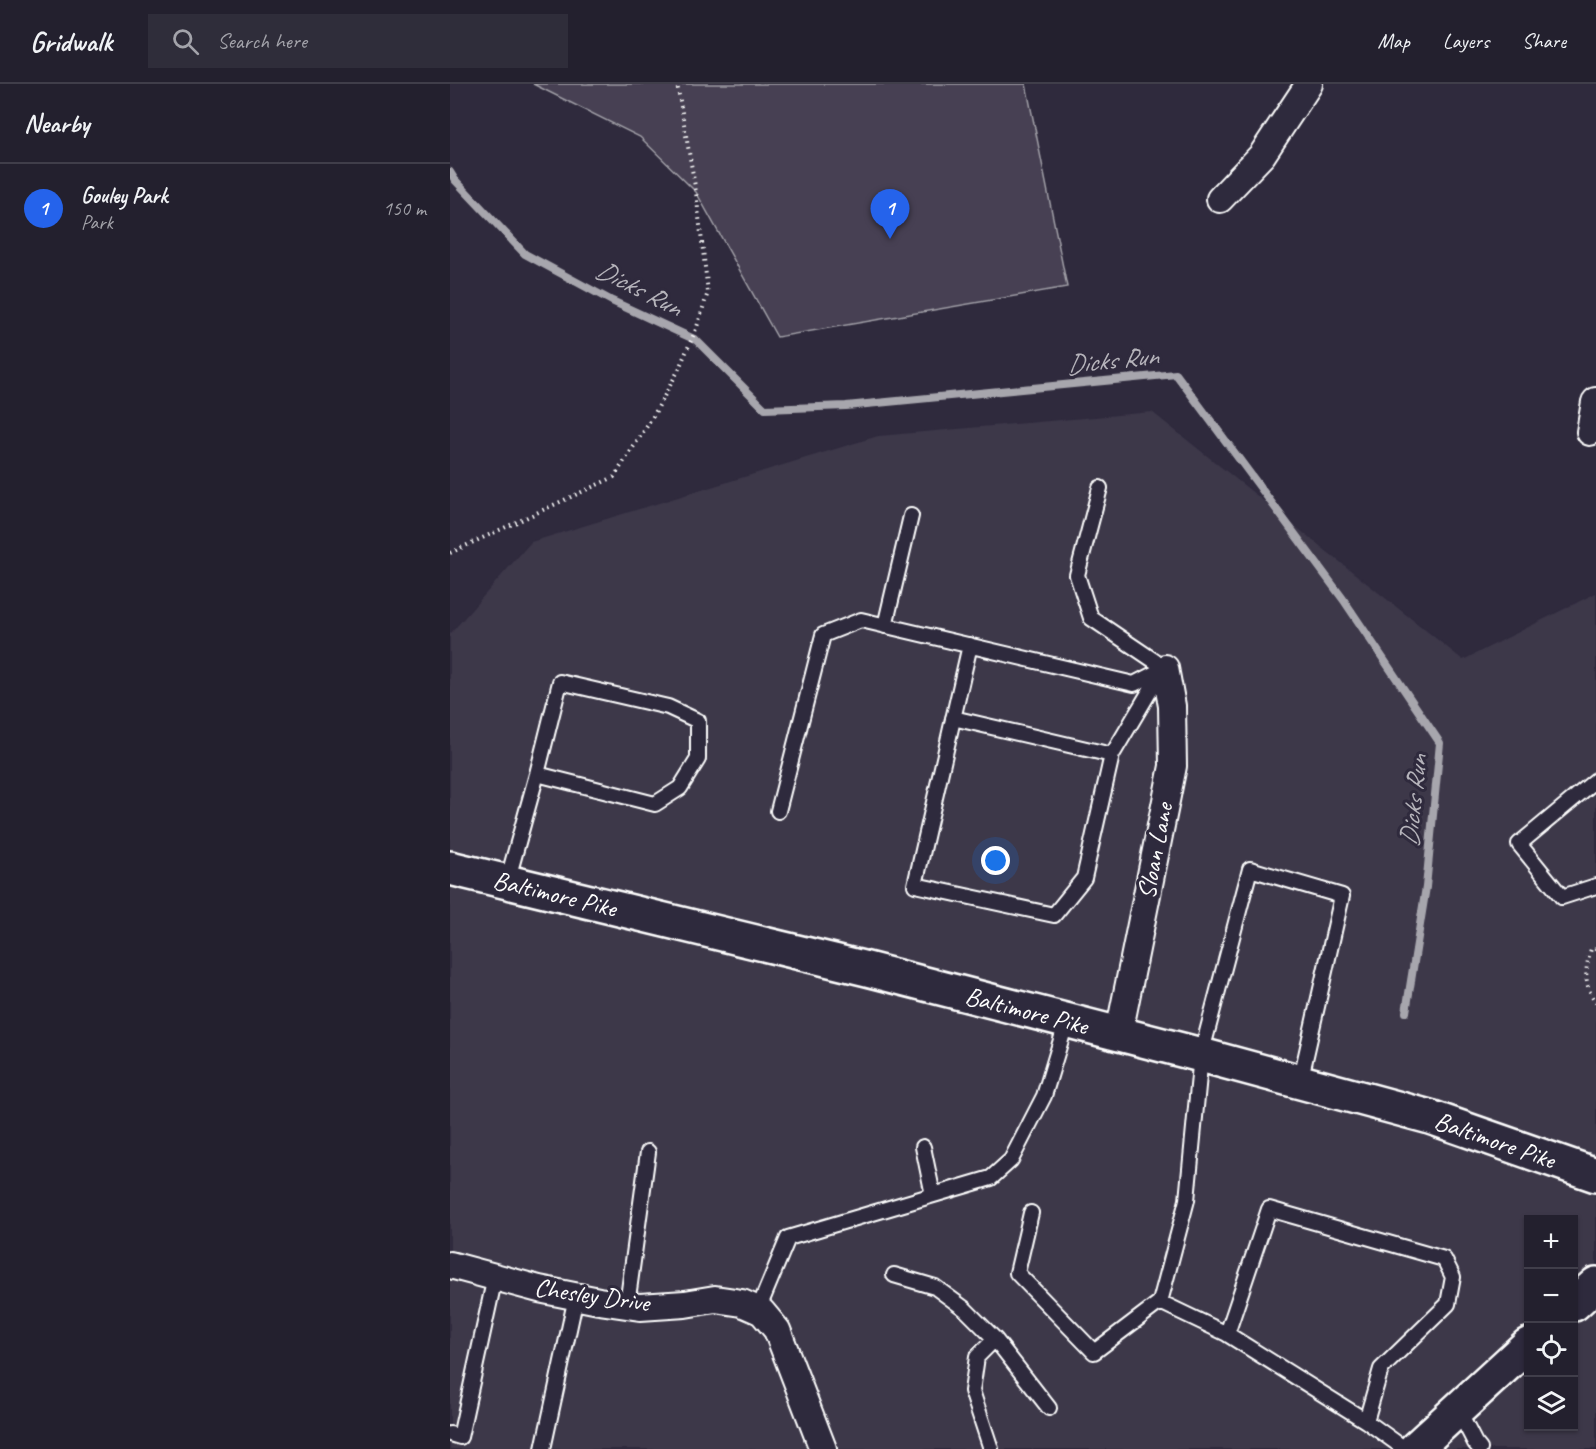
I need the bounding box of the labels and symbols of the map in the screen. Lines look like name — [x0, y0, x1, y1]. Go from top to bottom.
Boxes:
pin: 1 — [870, 190, 910, 239]
water label: Dicks Run — [590, 252, 689, 325]
water label: Dicks Run — [1065, 338, 1161, 382]
water label: Dicks Run — [1391, 752, 1435, 848]
street label: Sloan Lane — [1130, 798, 1181, 902]
your location — [981, 846, 1010, 875]
street label: Baltimore Pike — [490, 863, 621, 925]
street label: Baltimore Pike — [962, 978, 1093, 1042]
street label: Baltimore Pike — [1430, 1103, 1561, 1176]
street label: Chesley Drive — [532, 1271, 654, 1320]

